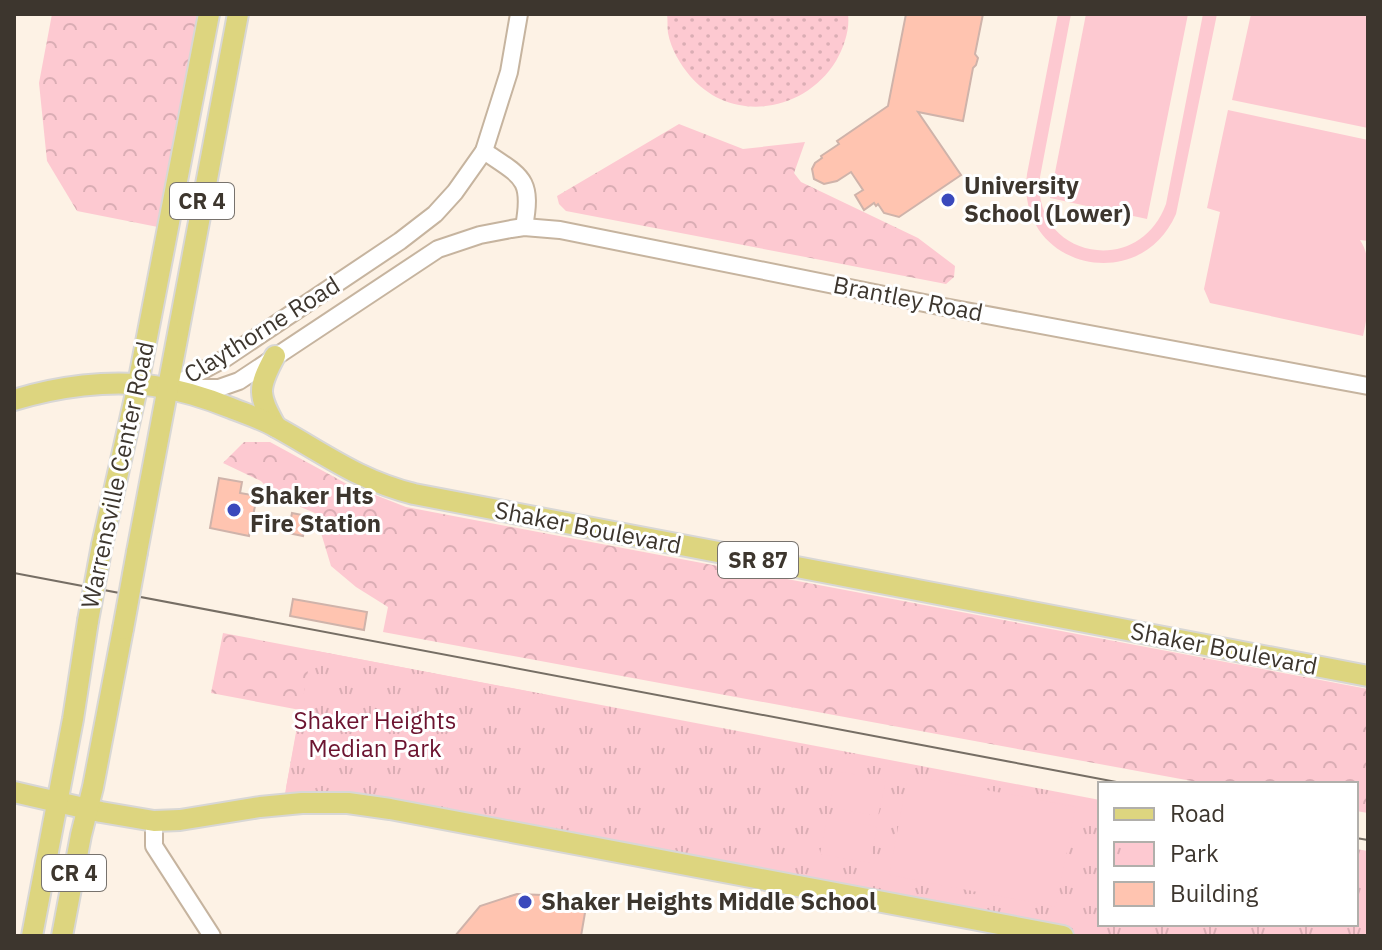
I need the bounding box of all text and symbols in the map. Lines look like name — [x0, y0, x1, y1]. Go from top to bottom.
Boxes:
place label: University School (Lower) — [964, 169, 1131, 229]
road number: CR 4 — [170, 183, 234, 219]
marker: University School (Lower) — [939, 191, 957, 209]
street label: Claythorne Road — [177, 268, 345, 390]
street label: Brantley Road — [831, 268, 986, 328]
street label: Warrensville Center Road — [73, 338, 161, 611]
place label: Shaker Hts Fire Station — [250, 479, 381, 539]
street label: Shaker Boulevard — [492, 493, 684, 561]
marker: Shaker Hts Fire Station — [225, 501, 243, 519]
road number: SR 87 — [718, 542, 798, 578]
street label: Shaker Boulevard — [1128, 614, 1320, 682]
park label: Shaker Heights Median Park — [294, 704, 456, 764]
legend — [1098, 782, 1358, 926]
text: Road — [1170, 797, 1225, 829]
text: Park — [1170, 837, 1219, 869]
road number: CR 4 — [42, 855, 106, 891]
text: Building — [1170, 877, 1258, 909]
place label: Shaker Heights Middle School — [541, 885, 876, 917]
marker: Shaker Heights Middle School — [516, 893, 534, 911]

